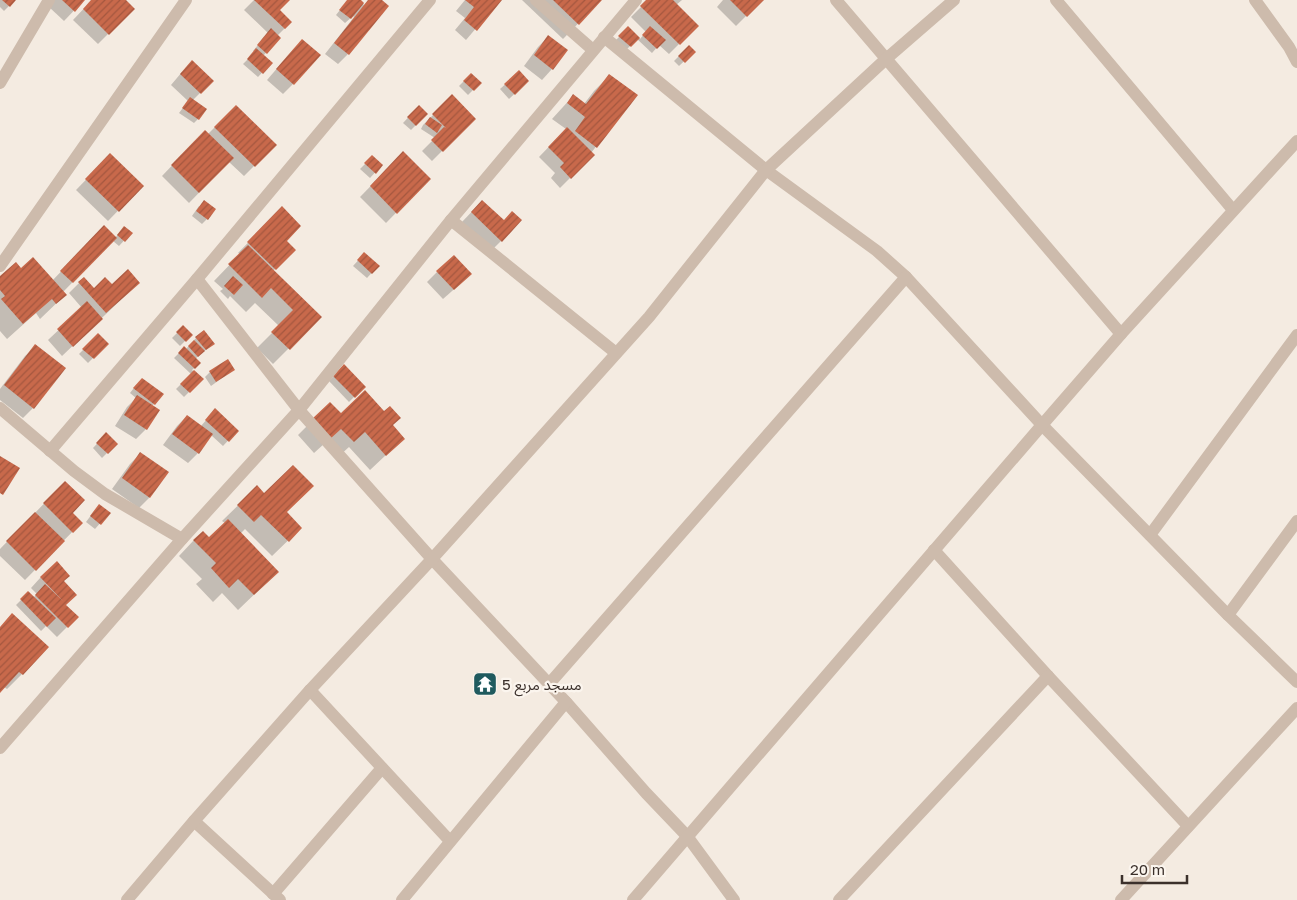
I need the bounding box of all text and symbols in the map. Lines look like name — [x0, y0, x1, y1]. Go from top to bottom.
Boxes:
temple icon: مسجد مربع 5 — [472, 671, 498, 697]
place label: مسجد مربع 5 — [502, 675, 582, 697]
scale bar — [1122, 852, 1187, 884]
text: 20 m — [1130, 860, 1165, 878]

